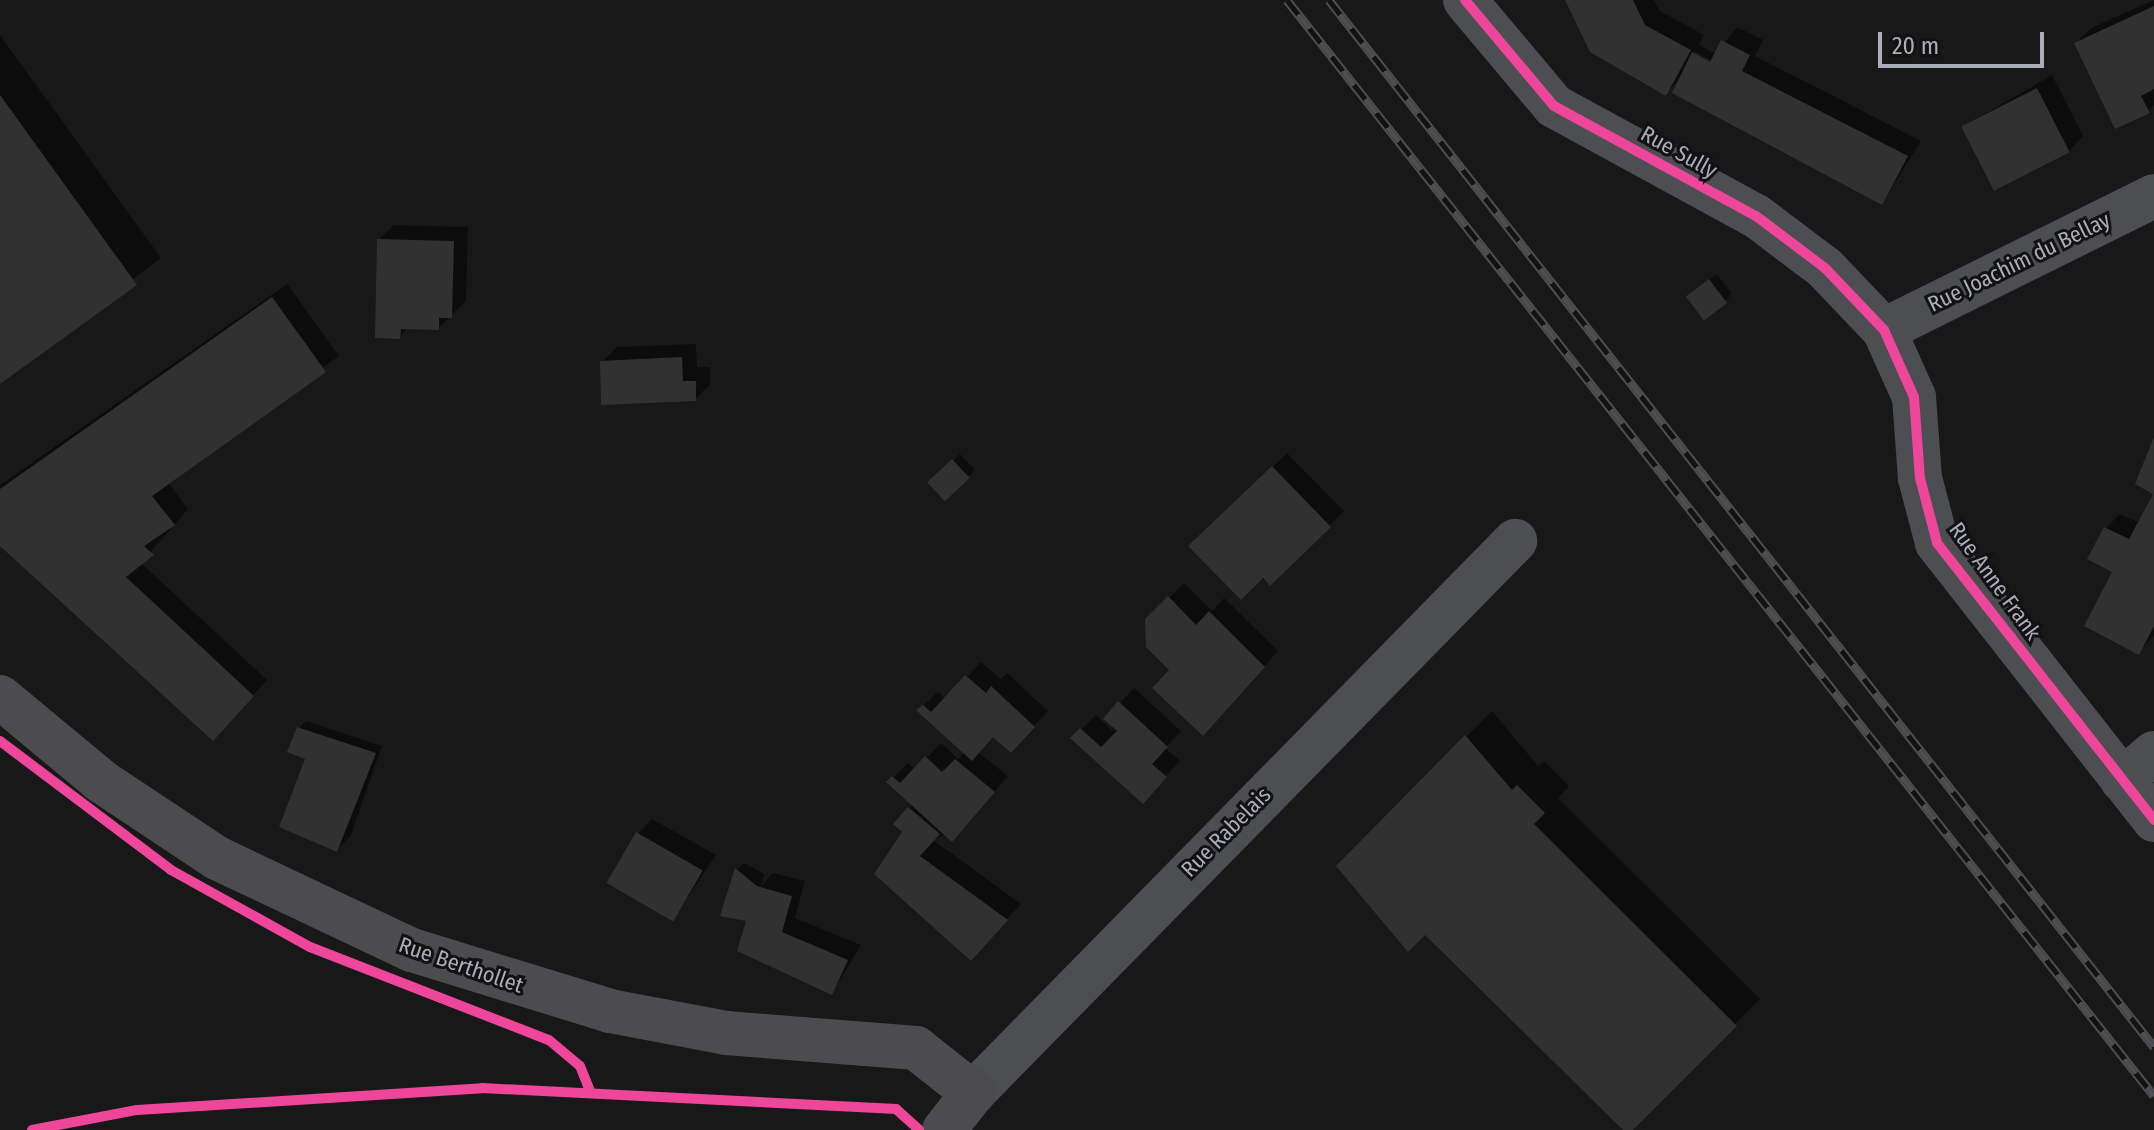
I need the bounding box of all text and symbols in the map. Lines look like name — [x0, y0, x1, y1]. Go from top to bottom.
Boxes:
scale bar — [1882, 16, 2048, 66]
text: 20 m — [1892, 32, 1939, 60]
street label: Rue Sully — [1636, 120, 1722, 184]
street label: Rue Joachim du Bellay — [1924, 206, 2114, 318]
street label: Rue Anne Frank — [1944, 517, 2046, 645]
street label: Rue Rabelais — [1176, 782, 1276, 882]
street label: Rue Berthollet — [395, 931, 527, 999]

